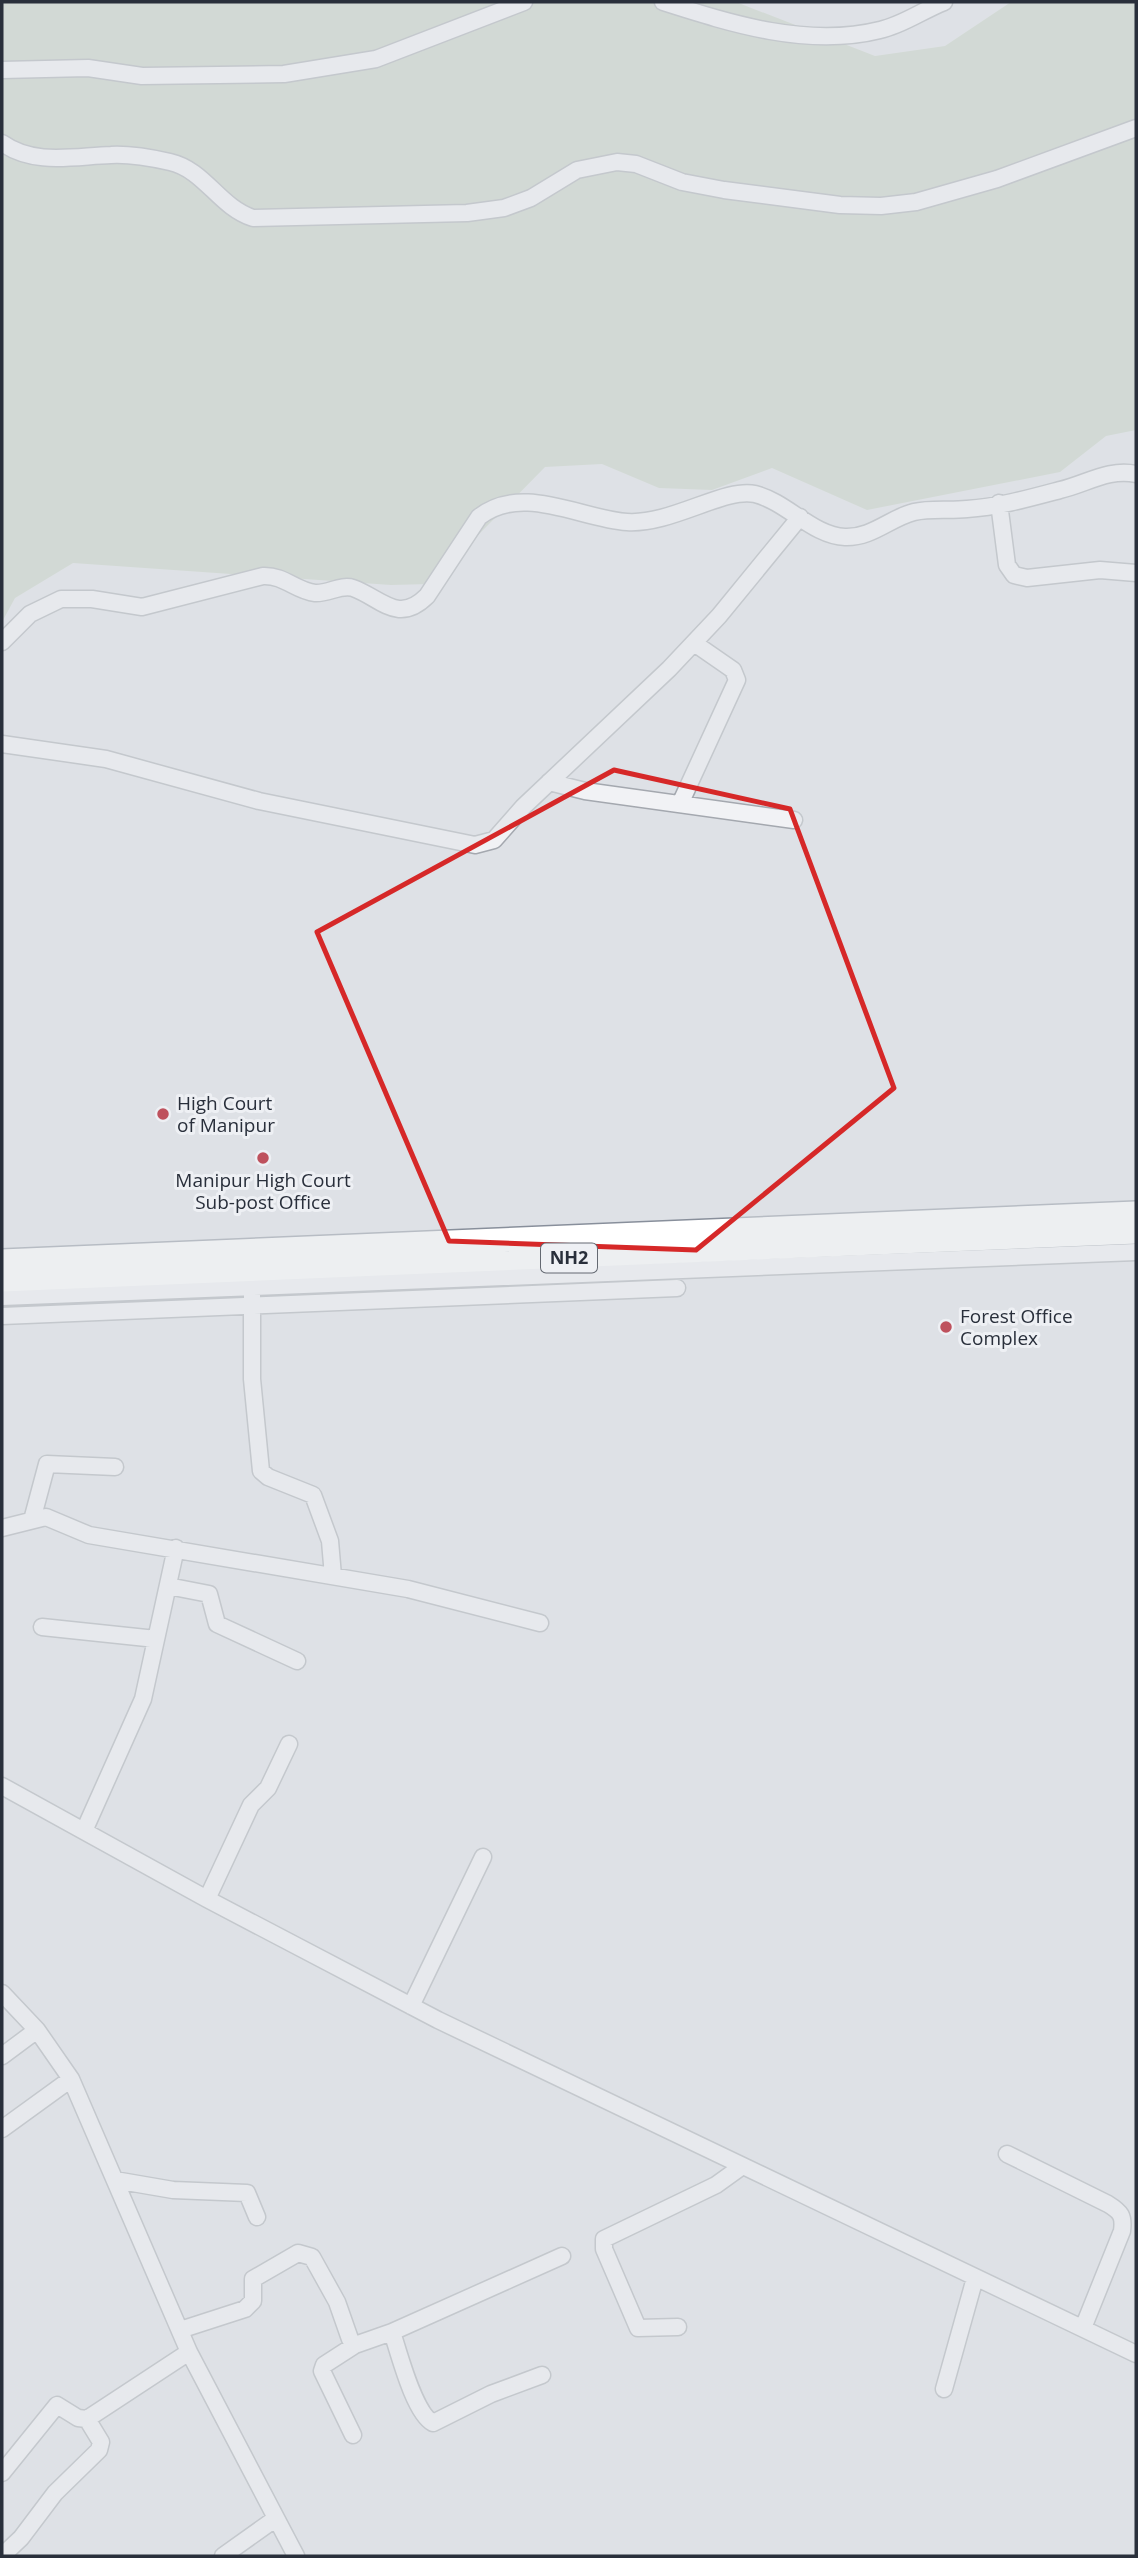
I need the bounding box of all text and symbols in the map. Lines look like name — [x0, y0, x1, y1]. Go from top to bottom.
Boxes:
place label: High Court of Manipur — [177, 1090, 275, 1138]
marker: High Court of Manipur — [155, 1106, 171, 1122]
marker: Manipur High Court Sub-post Office — [255, 1150, 271, 1166]
place label: Manipur High Court Sub-post Office — [175, 1167, 351, 1215]
road number: NH2 — [541, 1244, 597, 1273]
place label: Forest Office Complex — [960, 1303, 1073, 1351]
marker: Forest Office Complex — [938, 1319, 954, 1335]

